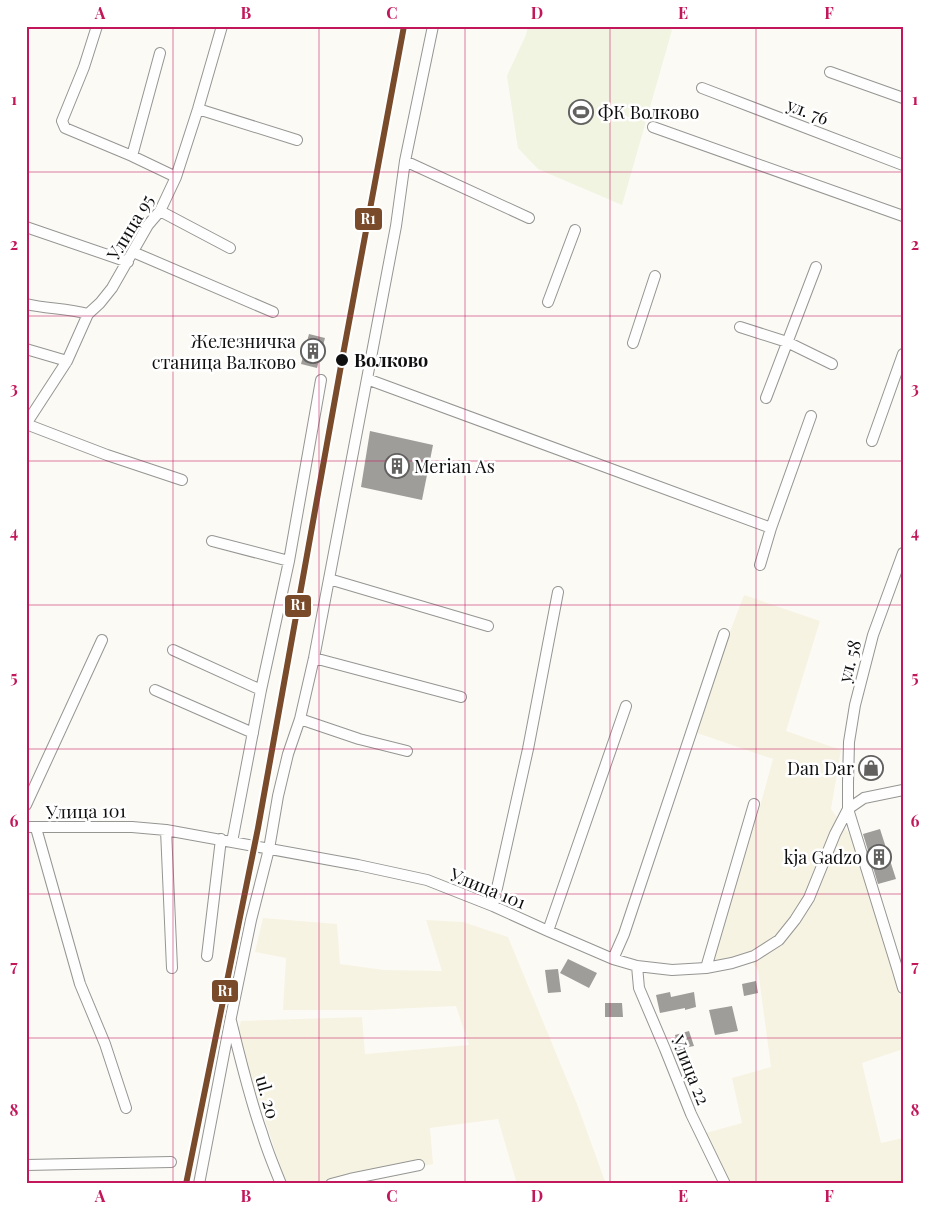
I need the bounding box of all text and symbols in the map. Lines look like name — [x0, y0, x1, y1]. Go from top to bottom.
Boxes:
text: A — [94, 2, 106, 23]
text: B — [241, 2, 252, 23]
text: C — [386, 2, 398, 23]
text: D — [531, 2, 543, 23]
text: E — [678, 2, 688, 23]
text: F — [824, 2, 834, 23]
text: 1 — [11, 88, 17, 109]
text: 1 — [912, 88, 918, 109]
street label: ул. 76 — [783, 92, 832, 130]
sports icon: ФК Волково — [568, 99, 594, 125]
place label: ФК Волково — [598, 100, 700, 124]
street label: Улица 95 — [101, 190, 159, 265]
line badge: R1 — [354, 207, 383, 231]
text: R1 — [360, 209, 376, 228]
text: 2 — [10, 233, 18, 254]
text: 2 — [911, 233, 919, 254]
place label: Железничка станица Валково — [152, 329, 296, 374]
building icon: Железничка станица Валково — [300, 338, 326, 364]
place label: Волково — [354, 348, 428, 372]
marker: Волково — [334, 352, 350, 368]
text: 3 — [10, 377, 18, 398]
text: 3 — [911, 377, 919, 398]
building icon: Merian As — [384, 453, 410, 479]
place label: Merian As — [414, 454, 495, 478]
text: 4 — [10, 521, 18, 542]
text: 4 — [911, 521, 919, 542]
line badge: R1 — [284, 594, 312, 618]
text: R1 — [290, 595, 306, 614]
street label: ул. 58 — [832, 637, 866, 686]
text: 5 — [10, 666, 18, 687]
text: 5 — [911, 666, 919, 687]
shop icon: Dan Dar — [858, 755, 884, 781]
place label: Dan Dar — [787, 756, 854, 780]
street label: Улица 101 — [45, 798, 127, 824]
text: 6 — [10, 810, 19, 831]
text: 6 — [911, 810, 920, 831]
building icon: kja Gadzo — [866, 844, 892, 870]
place label: kja Gadzo — [784, 845, 862, 869]
street label: Улица 101 — [445, 862, 530, 914]
text: 7 — [10, 955, 18, 976]
text: 7 — [911, 955, 919, 976]
line badge: R1 — [211, 979, 239, 1003]
text: R1 — [217, 981, 233, 1000]
street label: Улица 22 — [666, 1031, 716, 1108]
street label: ul. 20 — [250, 1073, 286, 1121]
text: 8 — [10, 1099, 19, 1120]
text: 8 — [911, 1099, 920, 1120]
text: A — [94, 1185, 106, 1206]
text: B — [241, 1185, 252, 1206]
text: C — [386, 1185, 398, 1206]
text: D — [531, 1185, 543, 1206]
text: E — [678, 1185, 688, 1206]
text: F — [824, 1185, 834, 1206]

